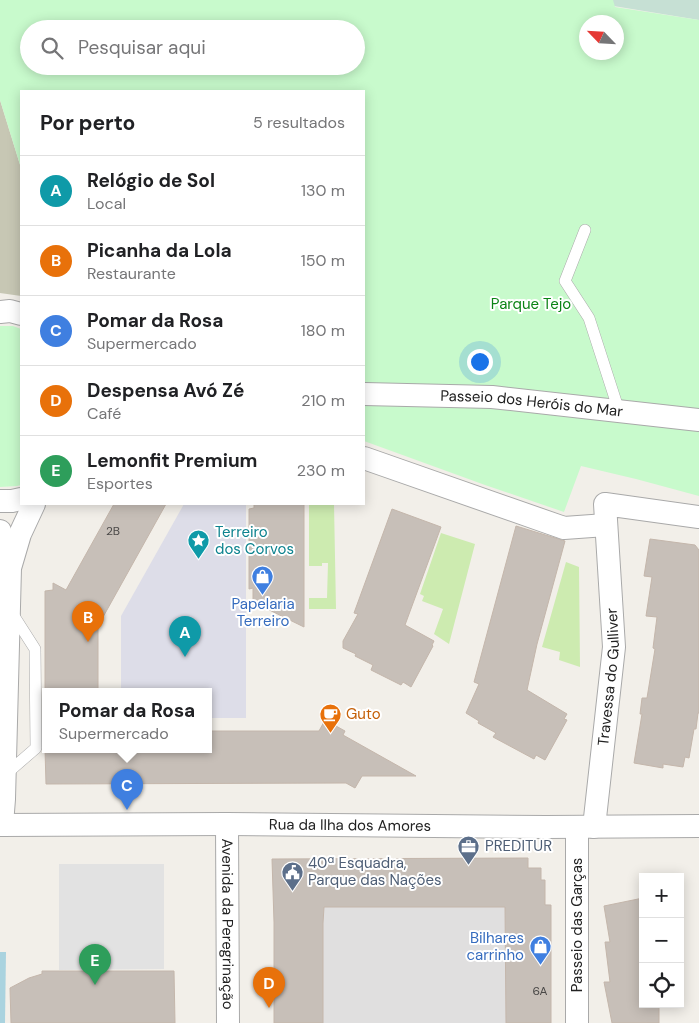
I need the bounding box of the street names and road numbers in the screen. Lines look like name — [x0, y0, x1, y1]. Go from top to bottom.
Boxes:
street label: Passeio dos Heróis do Mar — [440, 386, 624, 422]
street label: Travessa do Gulliver — [593, 607, 624, 747]
street label: Rua da Ilha dos Amores — [269, 814, 431, 836]
street label: Avenida da Peregrinação — [217, 838, 238, 1010]
street label: Passeio das Garças — [567, 858, 587, 992]

